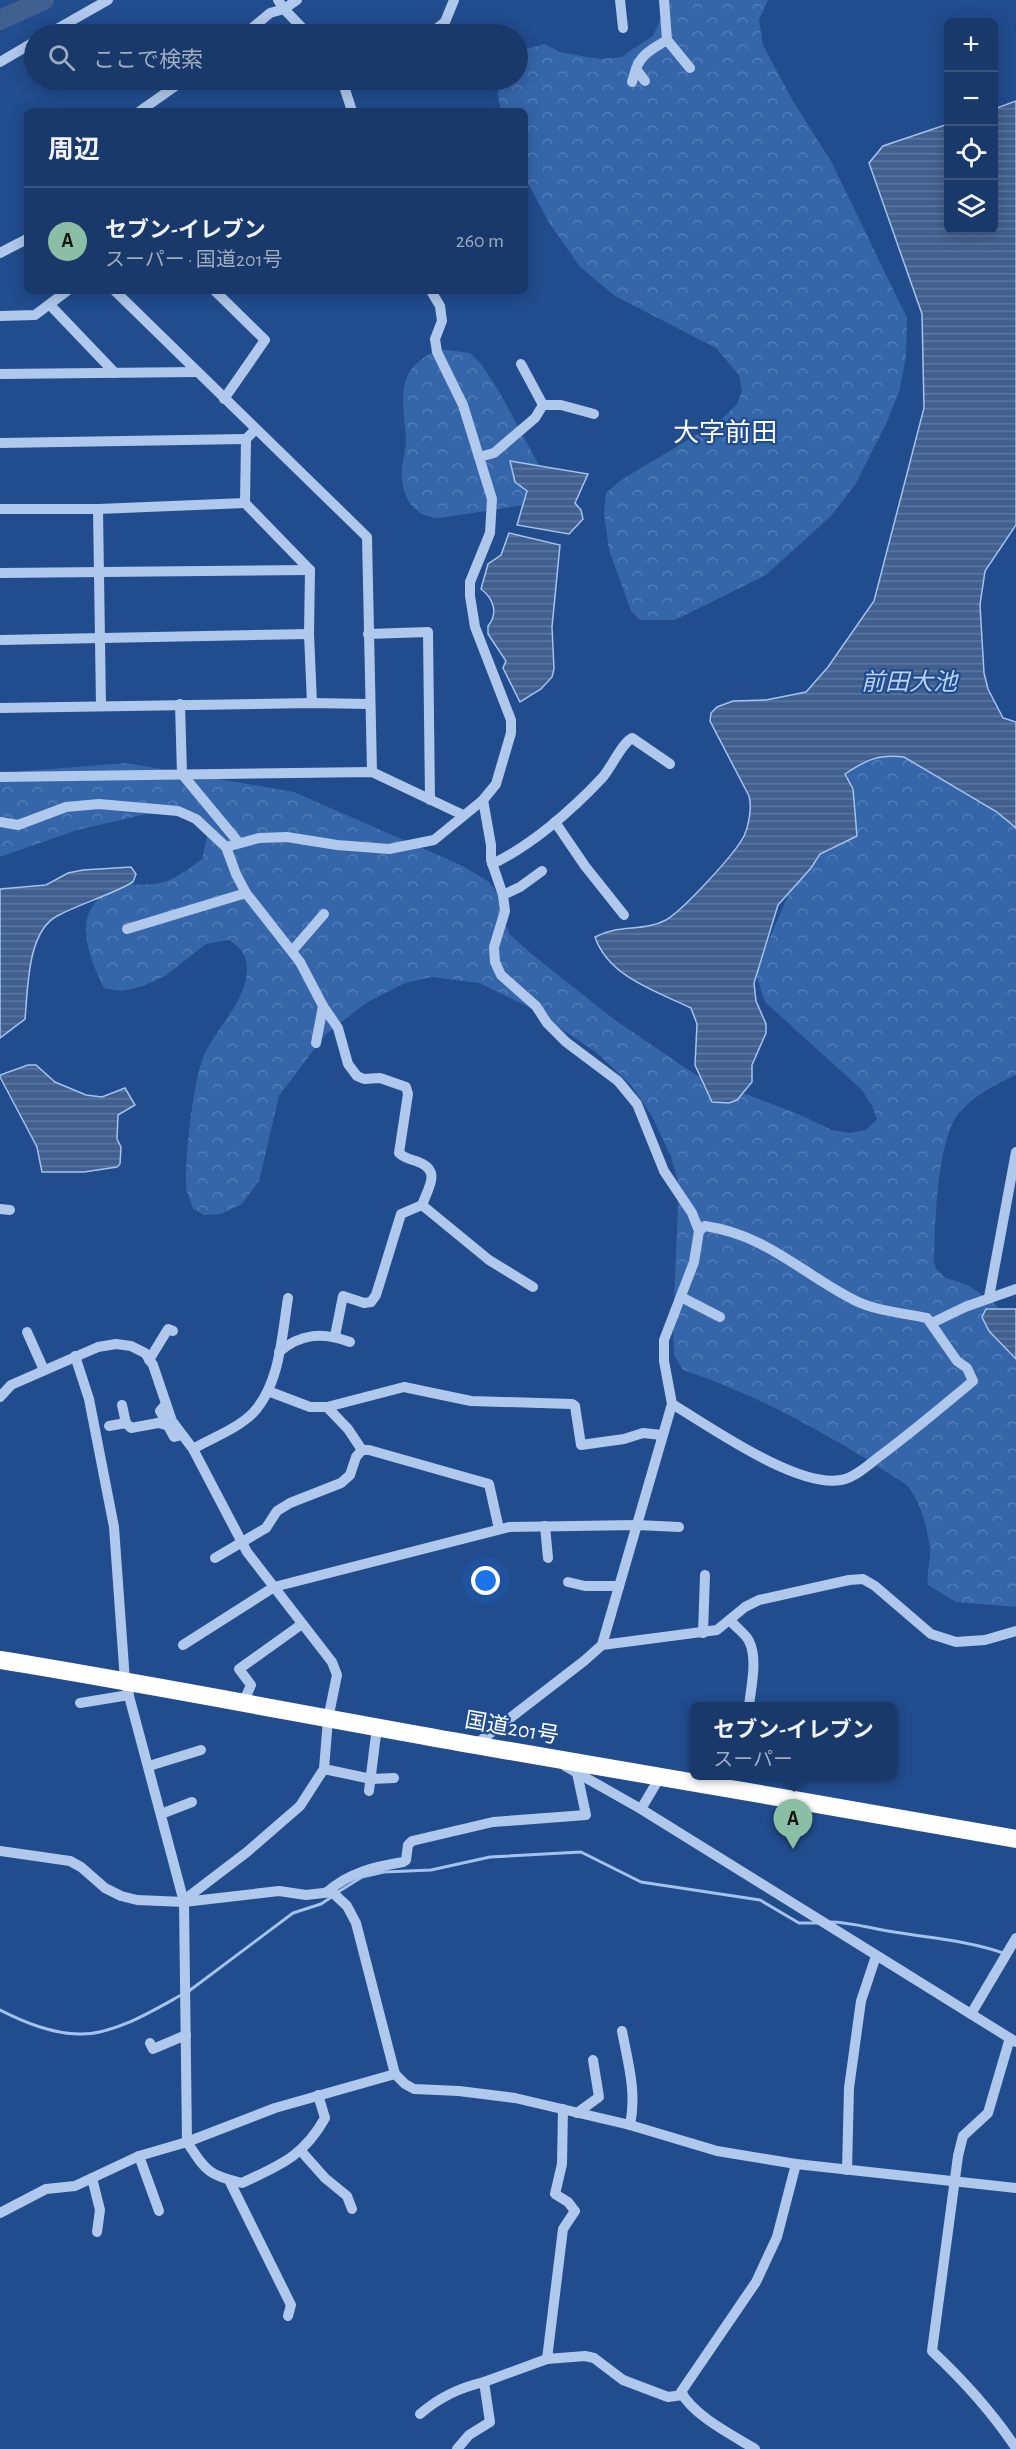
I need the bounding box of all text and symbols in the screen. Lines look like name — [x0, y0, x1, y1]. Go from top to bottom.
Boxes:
map controls — [944, 18, 998, 234]
button: + — [944, 18, 998, 72]
search box — [24, 24, 528, 90]
icon: search — [45, 41, 78, 74]
text: ここで検索 — [93, 49, 203, 71]
button: − — [944, 72, 998, 126]
button: locate — [944, 126, 998, 180]
text: 周辺 — [48, 137, 100, 163]
button: layers — [944, 180, 998, 234]
text: セブン-イレブン — [105, 219, 266, 241]
text: A — [62, 231, 74, 251]
text: 260 m — [456, 231, 504, 251]
text: スーパー · 国道201号 — [105, 250, 283, 270]
district label: 大字前田 — [673, 419, 777, 446]
water label: 前田大池 — [861, 669, 959, 695]
your location — [471, 1566, 500, 1595]
popup — [690, 1702, 897, 1780]
street label: 国道201号 — [463, 1708, 561, 1747]
text: セブン-イレブン — [713, 1719, 874, 1741]
text: スーパー — [713, 1750, 793, 1770]
pin: A — [774, 1800, 812, 1849]

